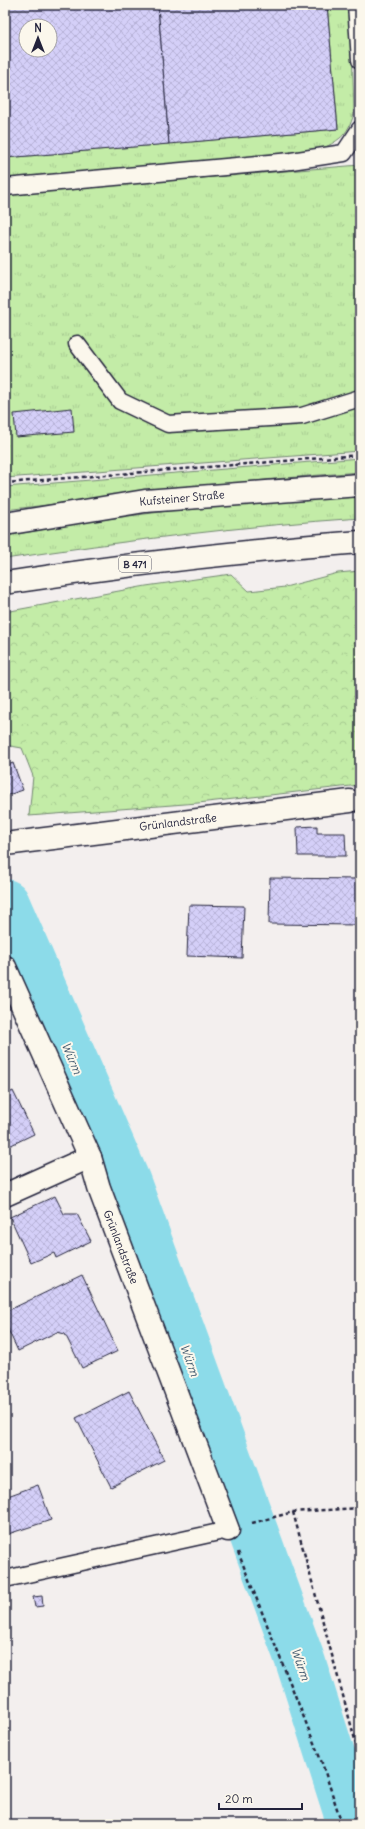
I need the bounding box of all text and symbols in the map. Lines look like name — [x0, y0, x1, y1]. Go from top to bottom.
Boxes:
north arrow — [18, 18, 58, 58]
text: N — [34, 21, 42, 35]
street label: Kufsteiner Straße — [139, 487, 225, 509]
road number: B 471 — [119, 556, 151, 572]
street label: Grünlandstraße — [138, 810, 218, 834]
water label: Würm — [59, 1040, 86, 1077]
street label: Grünlandstraße — [100, 1208, 142, 1286]
water label: Würm — [177, 1342, 203, 1379]
water label: Würm — [289, 1646, 314, 1683]
scale bar — [219, 1785, 302, 1811]
text: 20 m — [225, 1791, 253, 1806]

